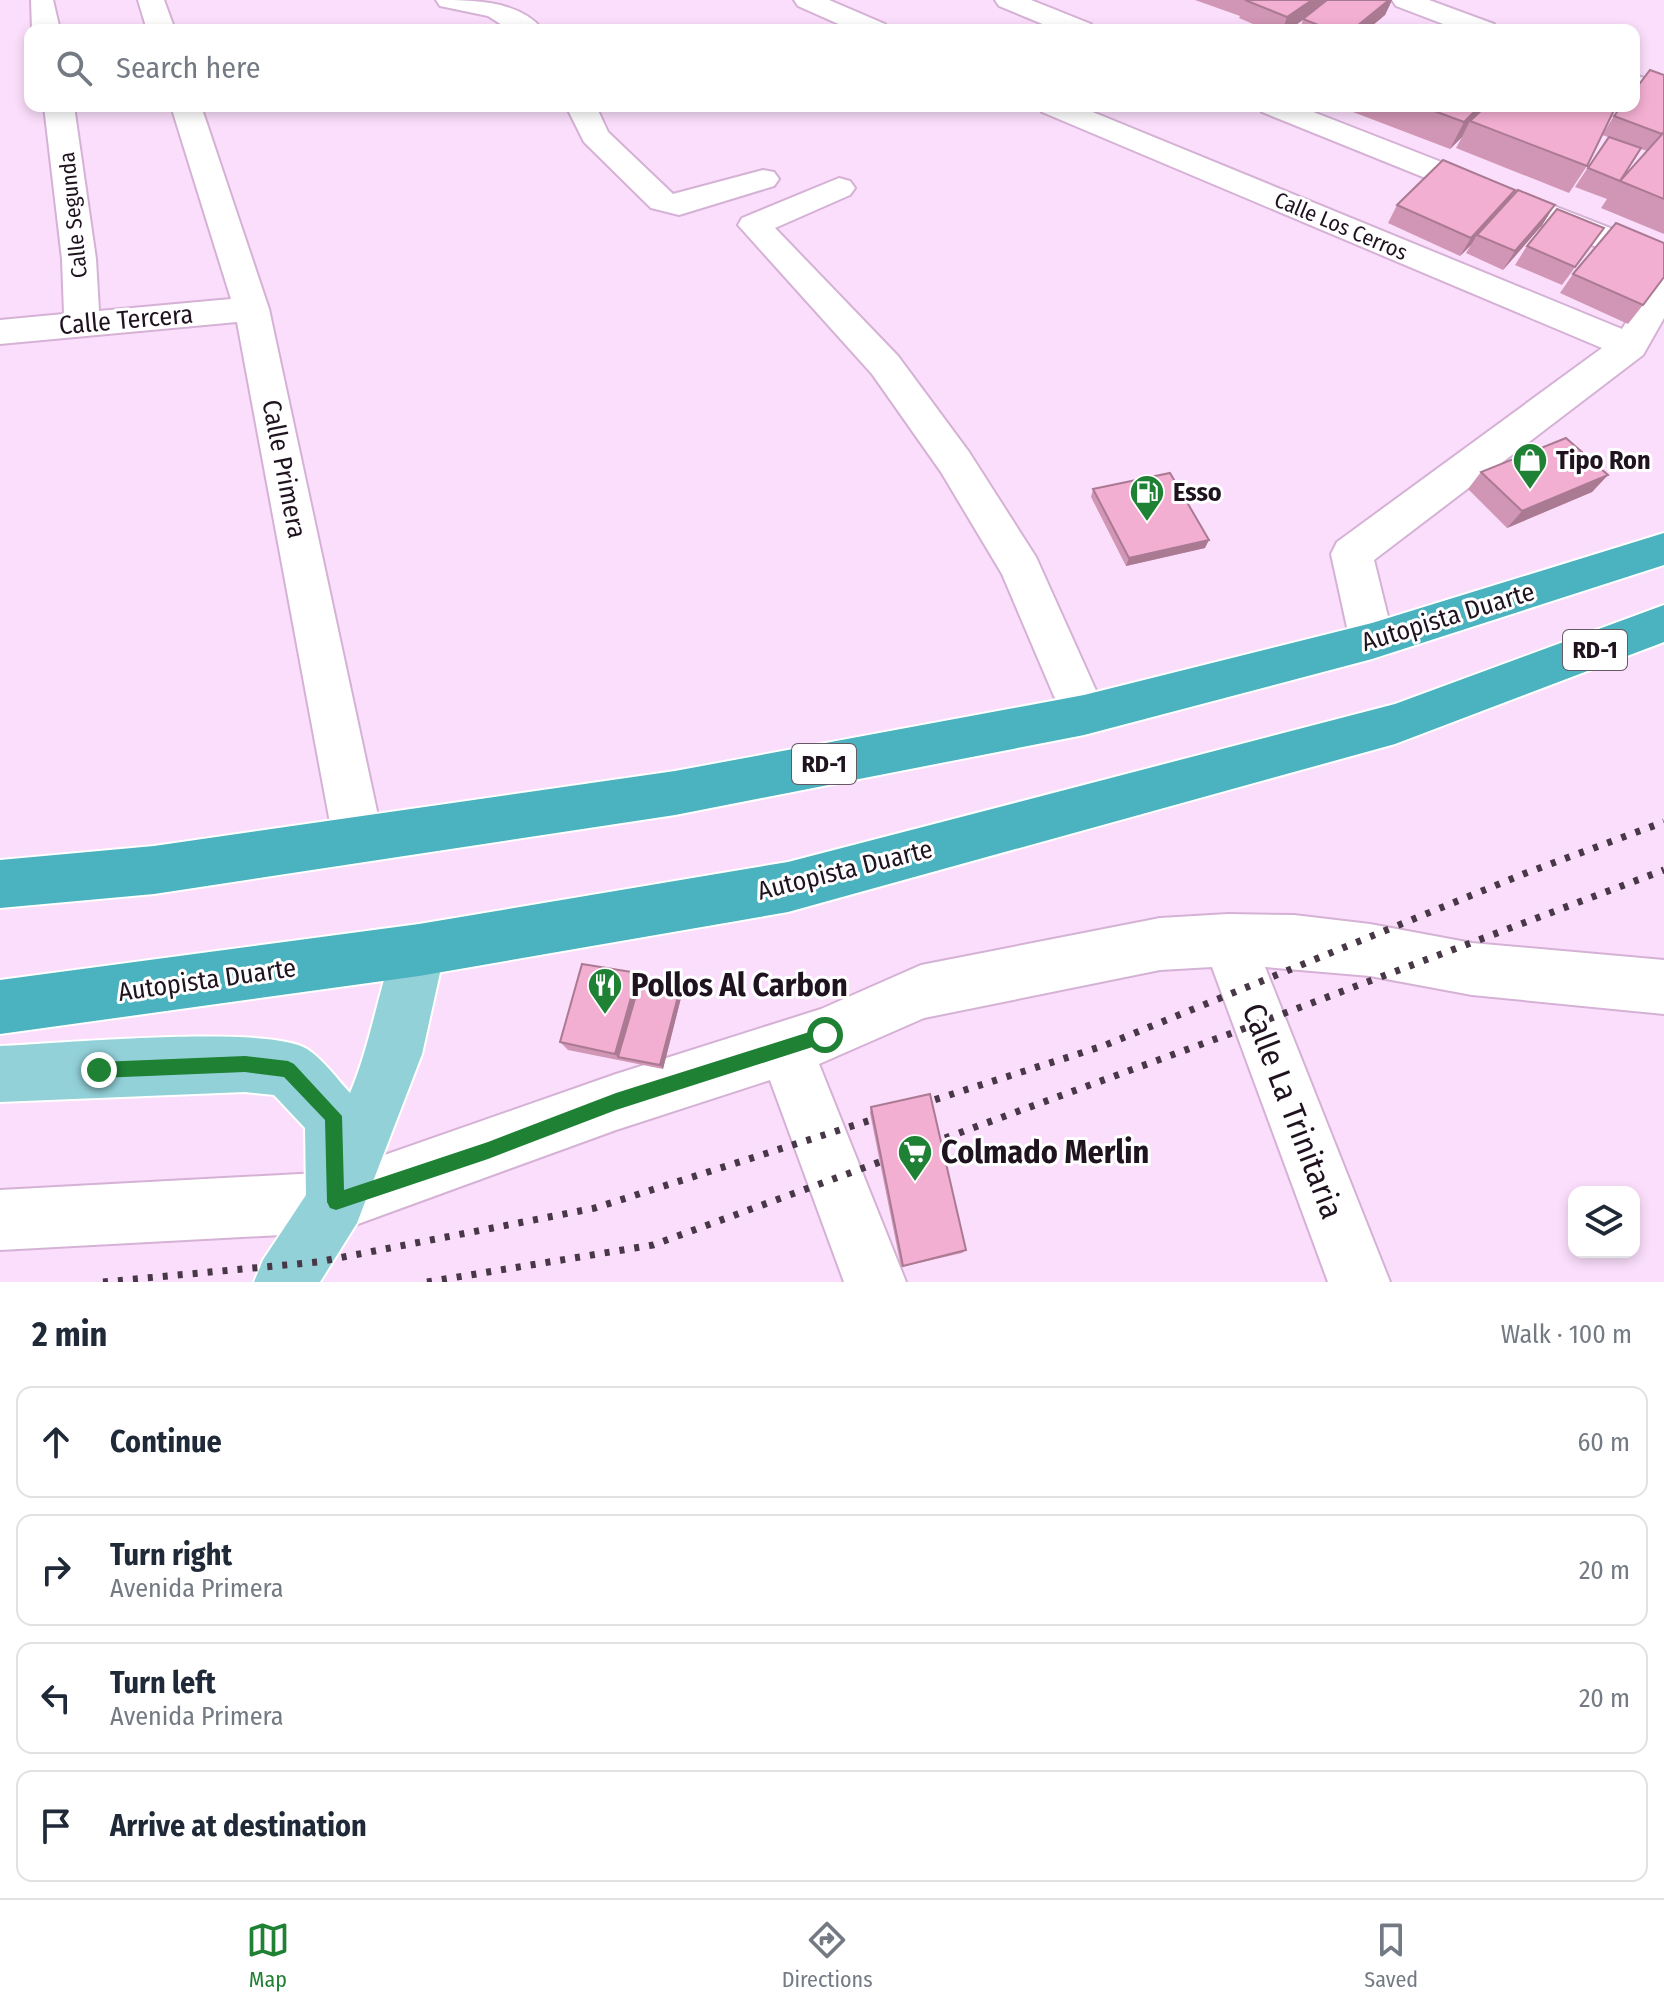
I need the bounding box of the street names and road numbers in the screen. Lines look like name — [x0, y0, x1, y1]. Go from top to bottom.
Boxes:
street label: Calle Segunda — [53, 151, 93, 279]
street label: Calle Los Cerros — [1270, 186, 1412, 266]
street label: Calle Tercera — [58, 299, 194, 341]
street label: Calle Primera — [255, 397, 313, 541]
street label: Autopista Duarte — [1358, 576, 1538, 658]
road number: RD-1 — [1563, 630, 1627, 670]
road number: RD-1 — [792, 744, 856, 784]
street label: Autopista Duarte — [754, 833, 936, 907]
street label: Autopista Duarte — [116, 952, 298, 1008]
street label: Calle La Trinitaria — [1235, 998, 1351, 1224]

